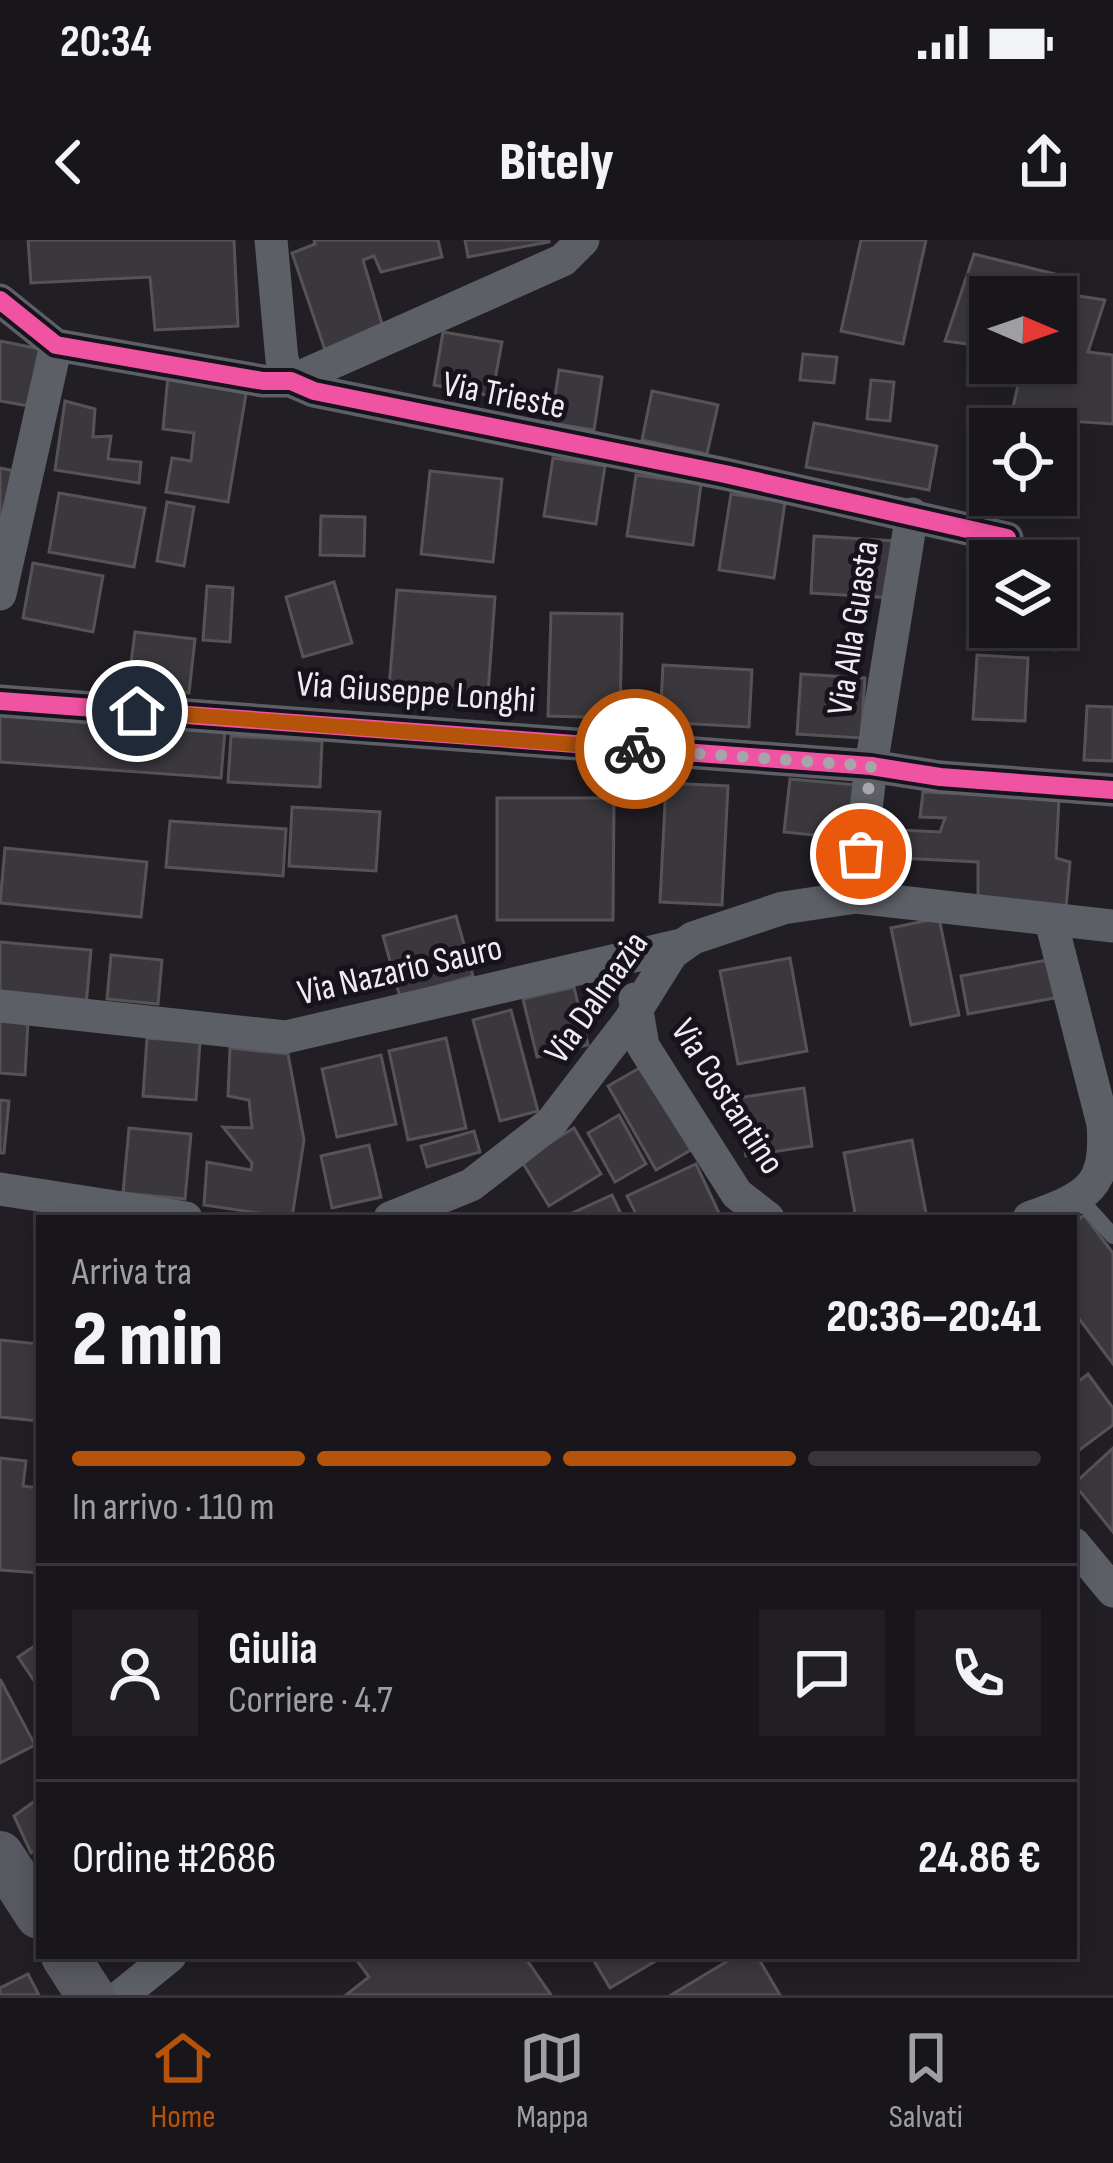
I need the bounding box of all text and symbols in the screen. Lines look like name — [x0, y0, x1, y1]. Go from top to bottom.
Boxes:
text: 20:34 — [60, 15, 152, 70]
icon: back — [36, 129, 102, 195]
icon: share — [1011, 129, 1077, 195]
text: Bitely — [499, 130, 614, 195]
north arrow — [969, 276, 1077, 384]
map controls — [969, 276, 1077, 648]
street label: Via Trieste — [439, 363, 569, 429]
button: locate — [969, 408, 1077, 516]
street label: Via Alla Guasta — [819, 538, 889, 718]
button: layers — [969, 540, 1077, 648]
pin — [86, 660, 188, 762]
street label: Via Giuseppe Longhi — [295, 663, 537, 723]
icon: home — [104, 678, 170, 744]
courier — [575, 689, 695, 809]
icon: bike — [602, 716, 668, 782]
pin — [810, 803, 912, 905]
icon: bag — [828, 821, 894, 887]
street label: Via Dalmazia — [536, 924, 658, 1072]
street label: Via Nazario Sauro — [294, 927, 506, 1015]
street label: Via Costantino — [661, 1012, 793, 1182]
text: Arriva tra — [72, 1249, 192, 1296]
text: 20:36–20:41 — [827, 1290, 1041, 1345]
text: 2 min — [72, 1294, 223, 1387]
text: In arrivo · 110 m — [72, 1484, 275, 1531]
button: person — [72, 1610, 198, 1736]
button: chat — [759, 1610, 885, 1736]
button: phone — [915, 1610, 1041, 1736]
text: Giulia — [228, 1622, 318, 1677]
text: Corriere · 4.7 — [228, 1677, 393, 1724]
text: Ordine #2686 — [72, 1831, 276, 1886]
text: 24.86 € — [918, 1831, 1041, 1886]
tab: Home — [150, 2025, 216, 2137]
tab: Mappa — [516, 2025, 589, 2137]
tab: Salvati — [889, 2025, 963, 2137]

